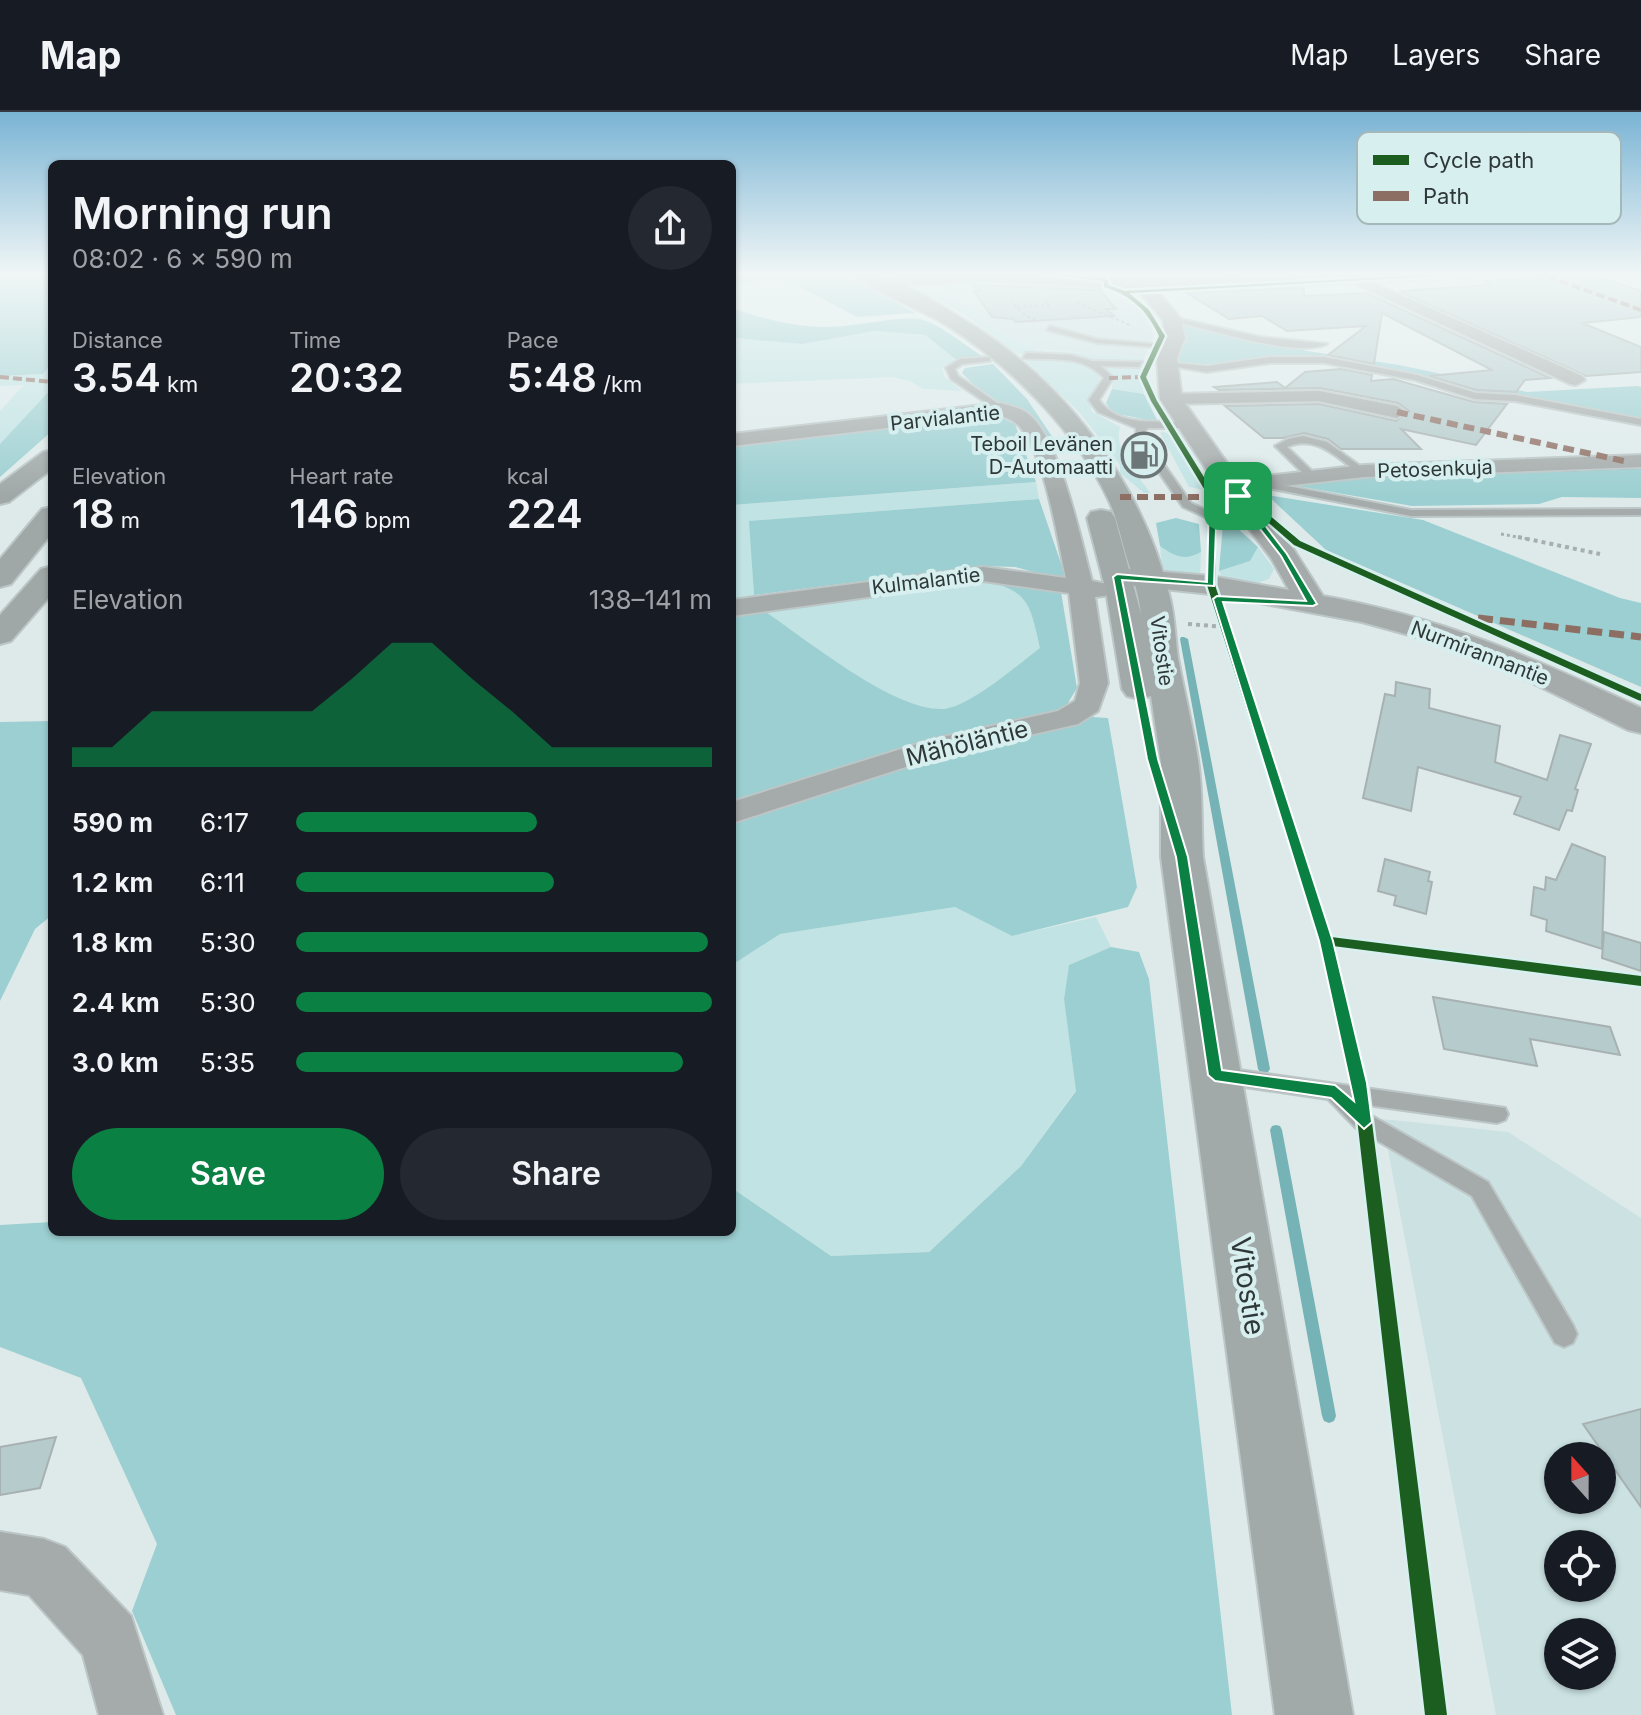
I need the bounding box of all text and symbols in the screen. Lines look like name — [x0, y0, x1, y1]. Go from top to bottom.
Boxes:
text: Map — [40, 32, 121, 78]
text: Map — [1290, 38, 1348, 72]
text: Layers — [1392, 38, 1480, 72]
text: Share — [1524, 38, 1601, 72]
legend — [1357, 132, 1621, 224]
text: Cycle path — [1423, 147, 1534, 173]
text: Path — [1423, 183, 1470, 209]
text: Morning run — [72, 186, 333, 240]
button: share — [628, 186, 712, 270]
text: 08:02 · 6 × 590 m — [72, 243, 293, 274]
text: Distance — [72, 327, 163, 353]
text: Time — [289, 327, 341, 353]
text: Pace — [507, 327, 558, 353]
text: 3.54 — [72, 353, 161, 402]
text: 20:32 — [289, 353, 404, 402]
text: 5:48 — [507, 353, 597, 402]
text: km — [161, 371, 198, 397]
text: /km — [597, 371, 642, 397]
street label: Parvialantie — [889, 400, 1001, 436]
fuel station icon: Teboil Levänen D-Automaatti — [1120, 431, 1168, 479]
place label: Teboil Levänen D-Automaatti — [970, 432, 1113, 479]
street label: Petosenkuja — [1377, 455, 1493, 483]
pin — [1204, 462, 1272, 530]
text: Elevation — [72, 463, 166, 489]
text: Heart rate — [289, 463, 394, 489]
text: kcal — [507, 463, 549, 489]
icon: arrive — [1216, 474, 1260, 518]
text: 18 — [72, 489, 115, 538]
text: 146 — [289, 489, 358, 538]
text: 224 — [507, 489, 583, 538]
text: m — [115, 507, 140, 533]
text: bpm — [358, 507, 411, 533]
street label: Kulmalantie — [870, 562, 982, 600]
text: Elevation — [72, 584, 183, 615]
text: 138–141 m — [589, 584, 712, 615]
street label: Vitostie — [1145, 614, 1179, 688]
street label: Nurmirannantie — [1408, 616, 1552, 690]
street label: Mähöläntie — [903, 714, 1031, 772]
text: 590 m — [72, 807, 153, 838]
text: 6:17 — [200, 807, 249, 838]
text: 1.2 km — [72, 867, 153, 898]
text: 6:11 — [200, 867, 245, 898]
text: 1.8 km — [72, 927, 153, 958]
text: 5:30 — [200, 927, 256, 958]
text: 2.4 km — [72, 987, 160, 1018]
text: 5:30 — [200, 987, 256, 1018]
text: 3.0 km — [72, 1047, 159, 1078]
text: 5:35 — [200, 1047, 255, 1078]
button: Save — [72, 1128, 384, 1220]
button: Share — [400, 1128, 712, 1220]
street label: Vitostie — [1223, 1235, 1273, 1337]
north arrow — [1544, 1442, 1616, 1514]
map controls — [1544, 1442, 1616, 1690]
button: locate — [1544, 1530, 1616, 1602]
button: layers — [1544, 1618, 1616, 1690]

